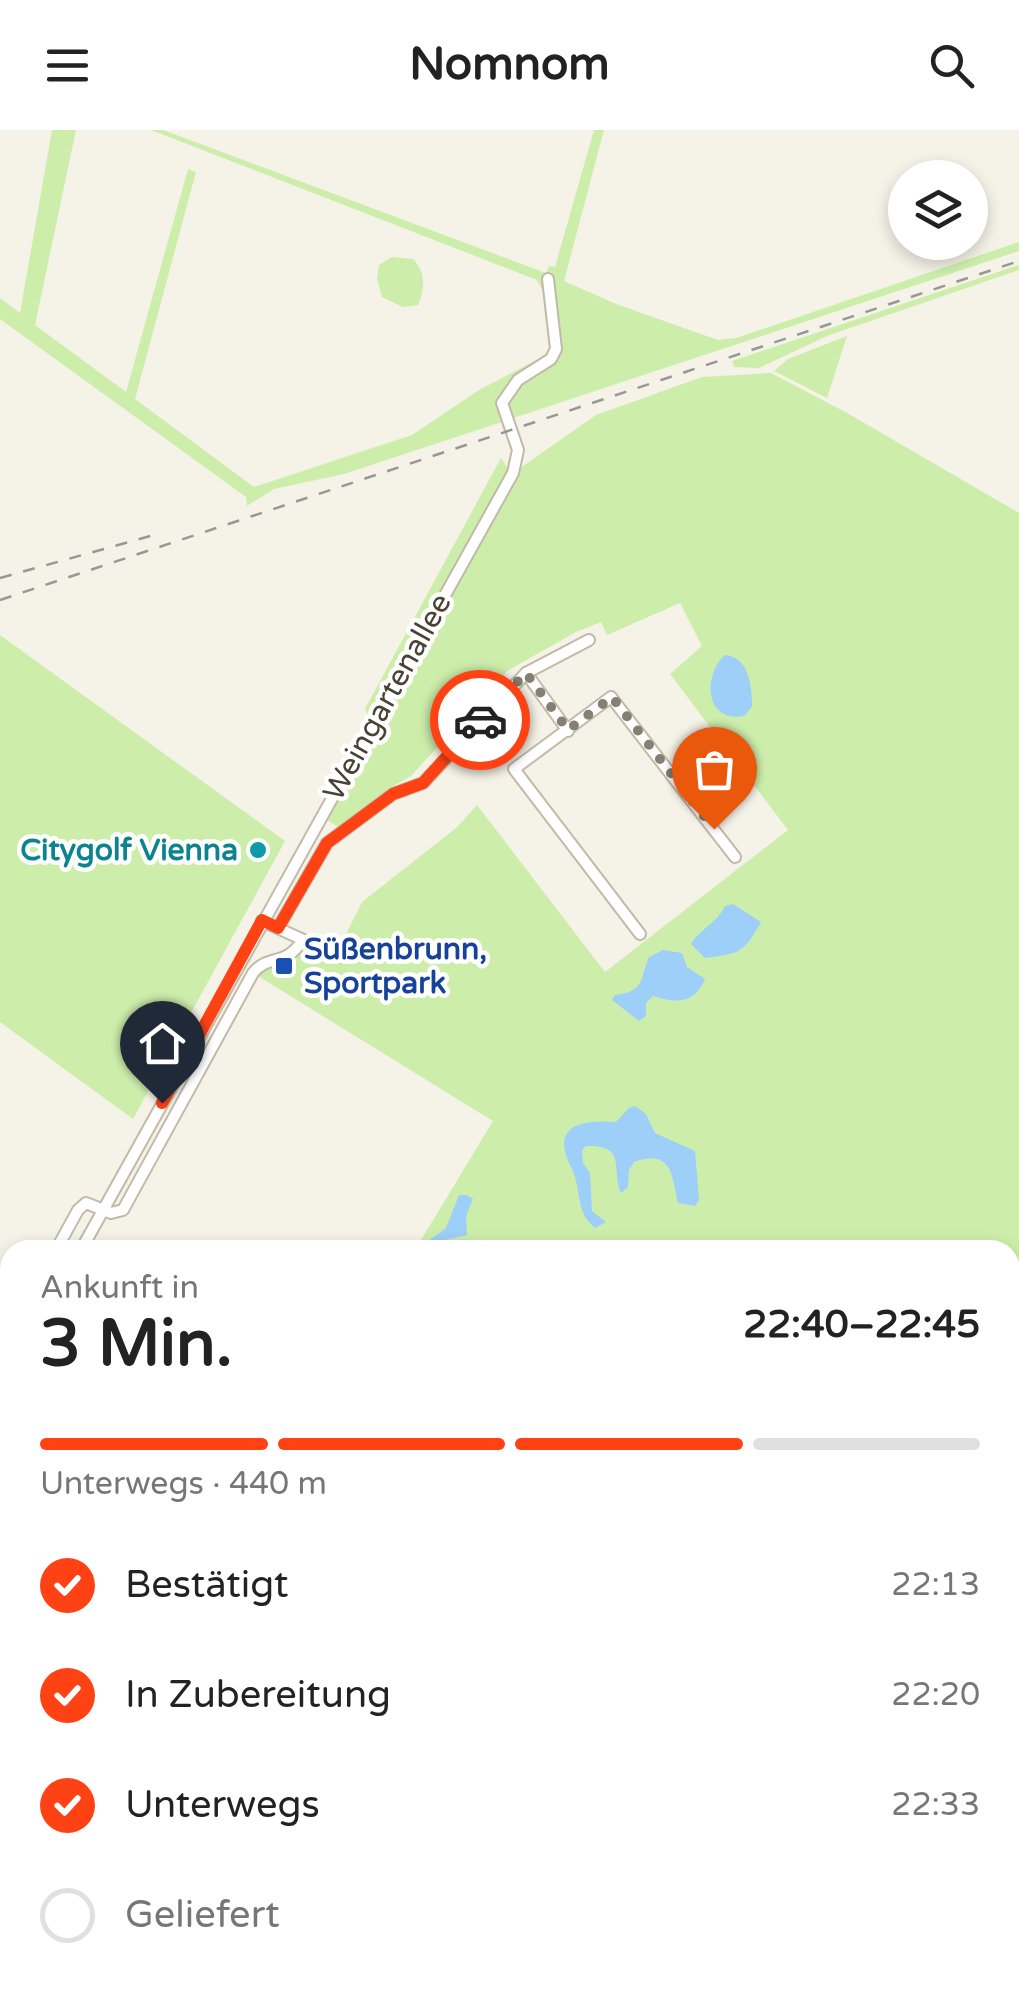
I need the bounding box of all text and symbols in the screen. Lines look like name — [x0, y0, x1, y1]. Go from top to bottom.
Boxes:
icon: menu — [40, 38, 95, 93]
text: Nomnom — [409, 38, 610, 92]
icon: search — [924, 38, 979, 93]
map controls — [888, 160, 988, 260]
button: layers — [888, 160, 988, 260]
street label: Weingartenallee — [315, 587, 460, 807]
courier — [430, 670, 530, 770]
icon: car — [453, 693, 508, 748]
pin — [672, 727, 757, 830]
icon: bag — [687, 742, 742, 797]
place label: Citygolf Vienna — [20, 832, 238, 869]
marker: Citygolf Vienna — [247, 839, 269, 861]
place label: Süßenbrunn, Sportpark — [304, 931, 487, 1002]
marker: Süßenbrunn, Sportpark — [273, 955, 295, 977]
pin — [120, 1001, 205, 1104]
icon: home — [135, 1016, 190, 1071]
text: Ankunft in — [40, 1269, 199, 1307]
text: 22:40–22:45 — [743, 1302, 980, 1348]
text: 3 Min. — [40, 1305, 233, 1384]
text: Unterwegs · 440 m — [40, 1465, 327, 1503]
icon: check — [40, 1558, 95, 1613]
text: Bestätigt — [125, 1562, 289, 1608]
text: 22:13 — [891, 1566, 980, 1604]
icon: check — [40, 1668, 95, 1723]
text: In Zubereitung — [125, 1672, 391, 1718]
text: 22:20 — [891, 1676, 980, 1714]
icon: check — [40, 1778, 95, 1833]
text: Unterwegs — [125, 1782, 320, 1828]
text: 22:33 — [891, 1786, 980, 1824]
text: Geliefert — [125, 1892, 280, 1938]

